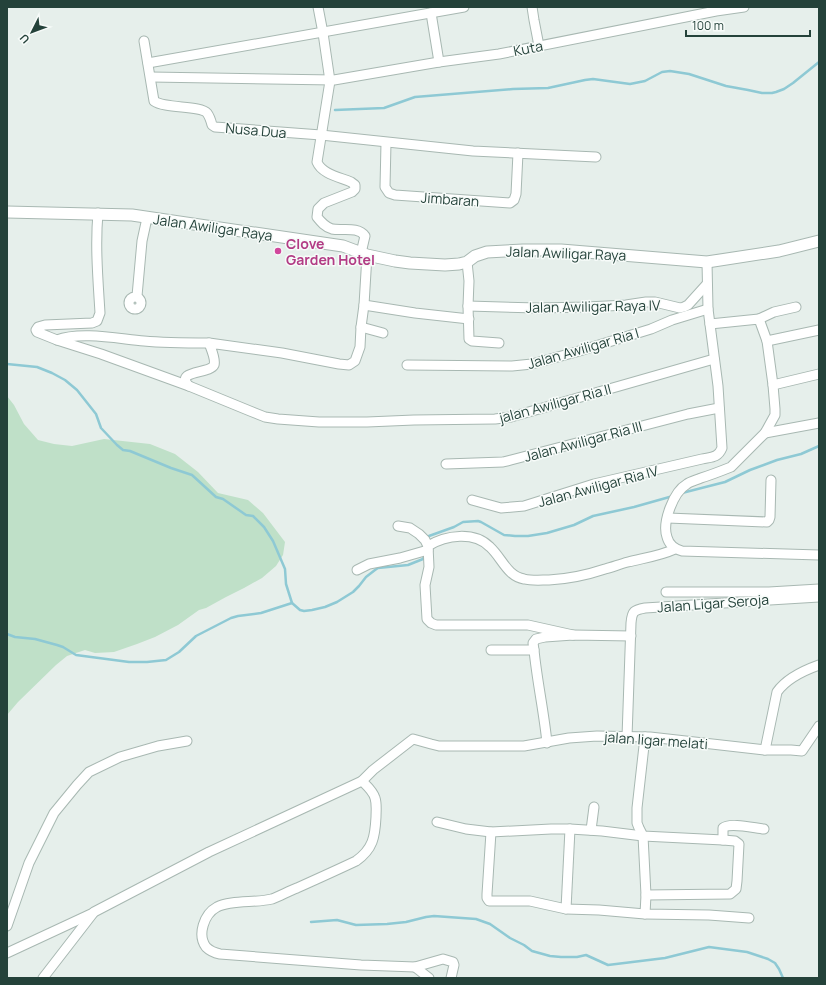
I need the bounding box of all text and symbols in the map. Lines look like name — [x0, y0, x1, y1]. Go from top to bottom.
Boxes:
north arrow — [12, 12, 52, 52]
scale bar — [686, 12, 810, 38]
text: 100 m — [692, 17, 724, 34]
text: U — [16, 31, 32, 47]
street label: Kuta — [512, 36, 544, 60]
street label: Nusa Dua — [225, 118, 287, 142]
street label: Jimbaran — [420, 187, 480, 211]
street label: Jalan Awiligar Raya — [152, 209, 274, 245]
place label: Clove Garden Hotel — [286, 234, 375, 269]
street label: Jalan Awiligar Raya — [506, 241, 626, 265]
marker: Clove Garden Hotel — [273, 246, 283, 256]
street label: Jalan Awiligar Raya IV — [525, 295, 661, 317]
street label: Jalan Awiligar Ria I — [525, 323, 641, 373]
street label: jalan Awiligar Ria II — [496, 379, 613, 427]
street label: Jalan Awiligar Ria III — [522, 416, 644, 466]
street label: Jalan Awiligar Ria IV — [536, 461, 661, 511]
street label: Jalan Ligar Seroja — [656, 590, 770, 616]
street label: jalan ligar melati — [603, 727, 708, 753]

